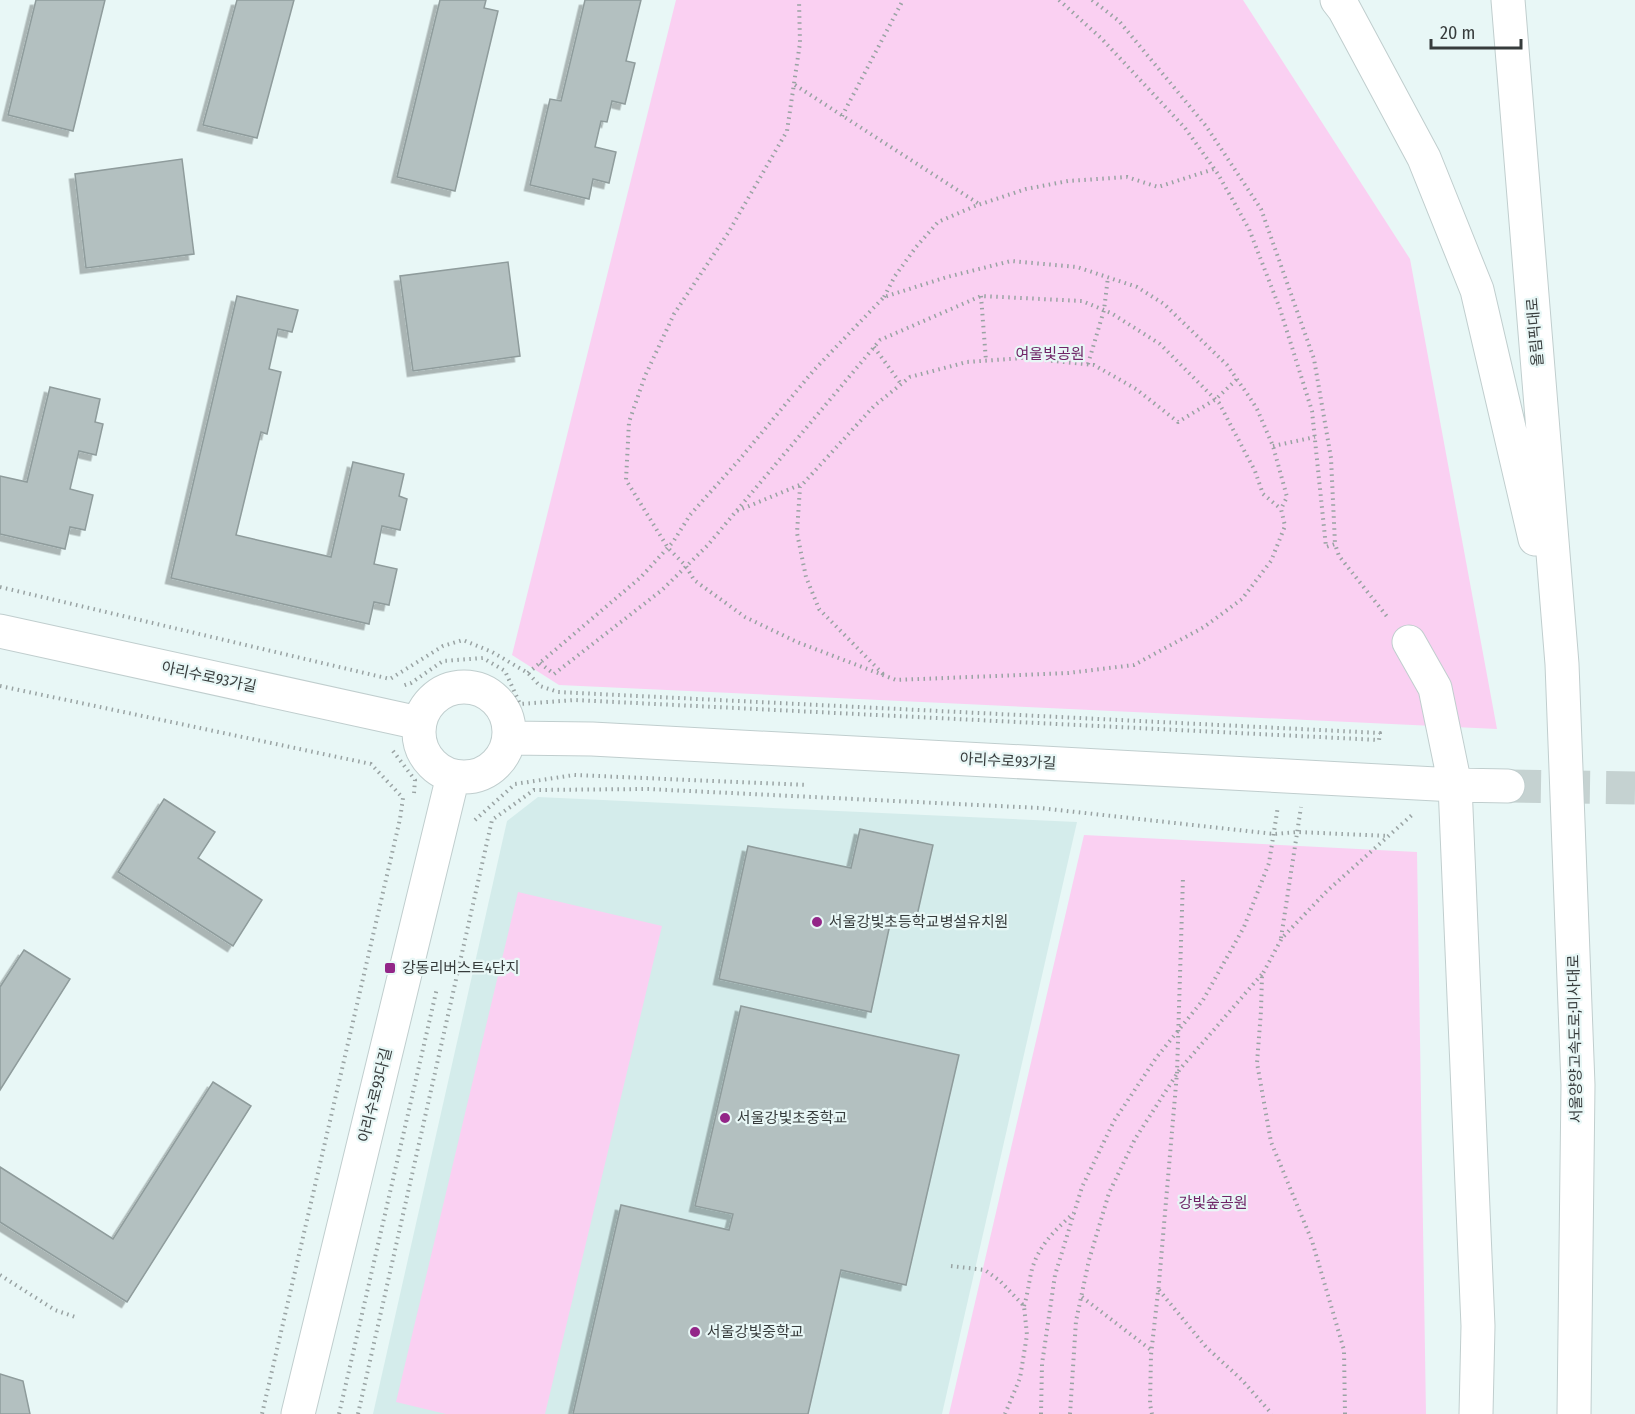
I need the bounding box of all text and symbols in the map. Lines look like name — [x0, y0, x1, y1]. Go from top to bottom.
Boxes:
scale bar — [1431, 12, 1521, 50]
text: 20 m — [1440, 22, 1475, 44]
street label: 올림픽대로 — [1523, 297, 1547, 367]
park label: 여울빛공원 — [1015, 345, 1085, 363]
street label: 아리수로93가길 — [160, 658, 258, 696]
street label: 아리수로93가길 — [959, 749, 1057, 773]
place label: 서울강빛초등학교병설유치원 — [829, 913, 1008, 931]
marker: 서울강빛초등학교병설유치원 — [810, 915, 824, 929]
street label: 서울양양고속도로;미사대로 — [1565, 954, 1585, 1124]
place label: 강동리버스트4단지 — [402, 959, 520, 977]
marker: 강동리버스트4단지 — [383, 961, 397, 975]
street label: 아리수로93다길 — [355, 1046, 395, 1144]
place label: 서울강빛초중학교 — [737, 1109, 847, 1127]
marker: 서울강빛초중학교 — [718, 1111, 732, 1125]
park label: 강빛숲공원 — [1178, 1194, 1248, 1212]
place label: 서울강빛중학교 — [707, 1323, 804, 1341]
marker: 서울강빛중학교 — [688, 1325, 702, 1339]

